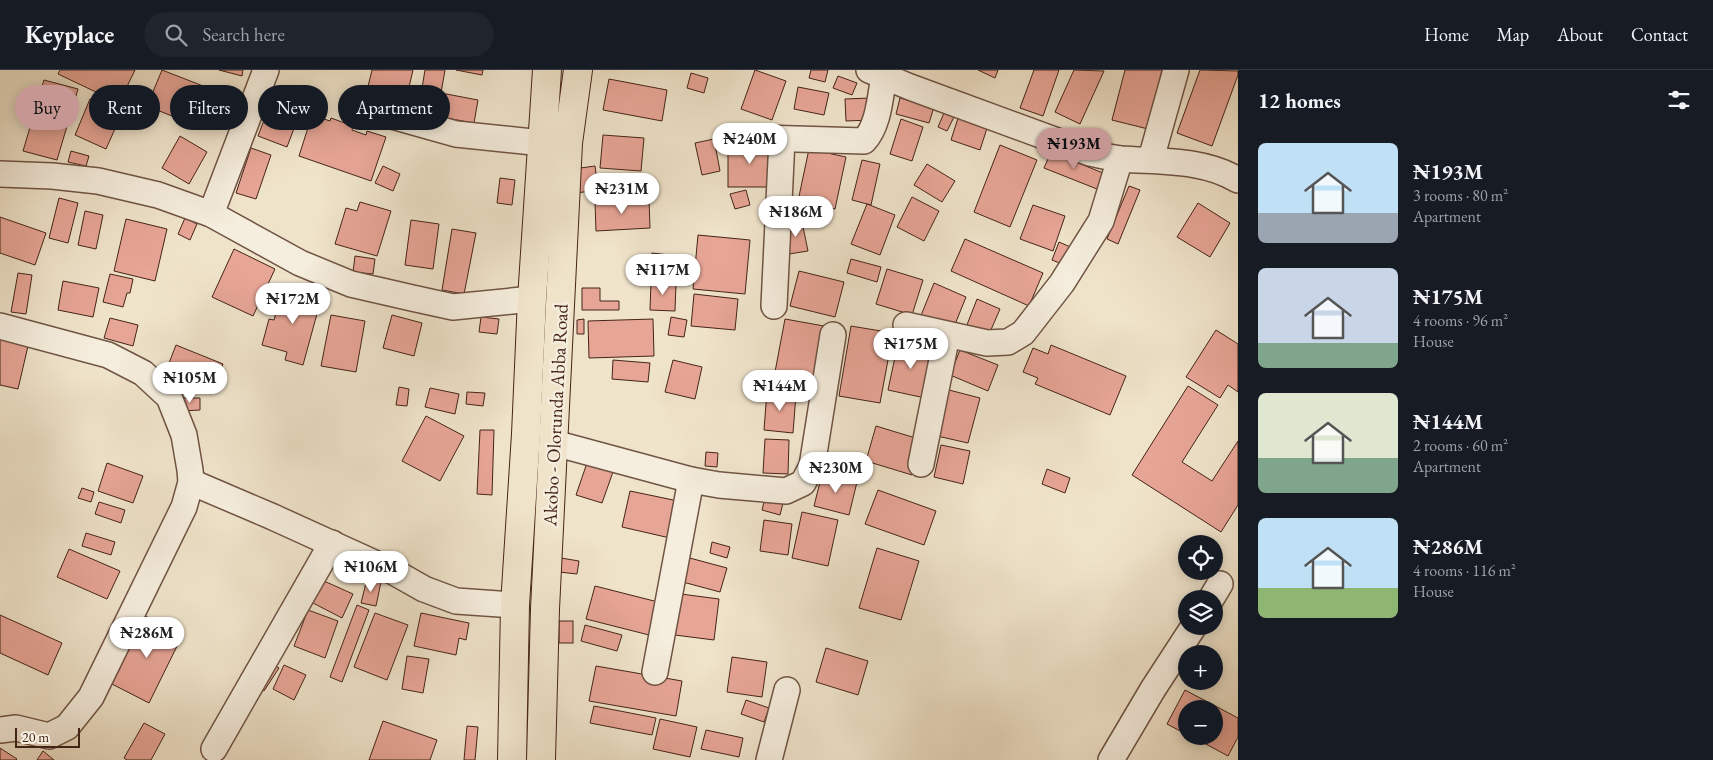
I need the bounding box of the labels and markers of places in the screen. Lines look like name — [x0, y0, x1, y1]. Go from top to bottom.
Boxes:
pin: ₦240M — [715, 122, 785, 165]
pin: ₦193M — [1039, 128, 1109, 170]
pin: ₦231M — [587, 172, 657, 215]
pin: ₦186M — [761, 196, 831, 238]
pin: ₦117M — [628, 254, 698, 296]
pin: ₦172M — [258, 282, 328, 325]
pin: ₦175M — [876, 328, 946, 370]
pin: ₦105M — [155, 362, 225, 404]
pin: ₦144M — [745, 370, 815, 412]
pin: ₦230M — [801, 452, 871, 494]
pin: ₦106M — [336, 550, 406, 593]
pin: ₦286M — [112, 616, 182, 659]

